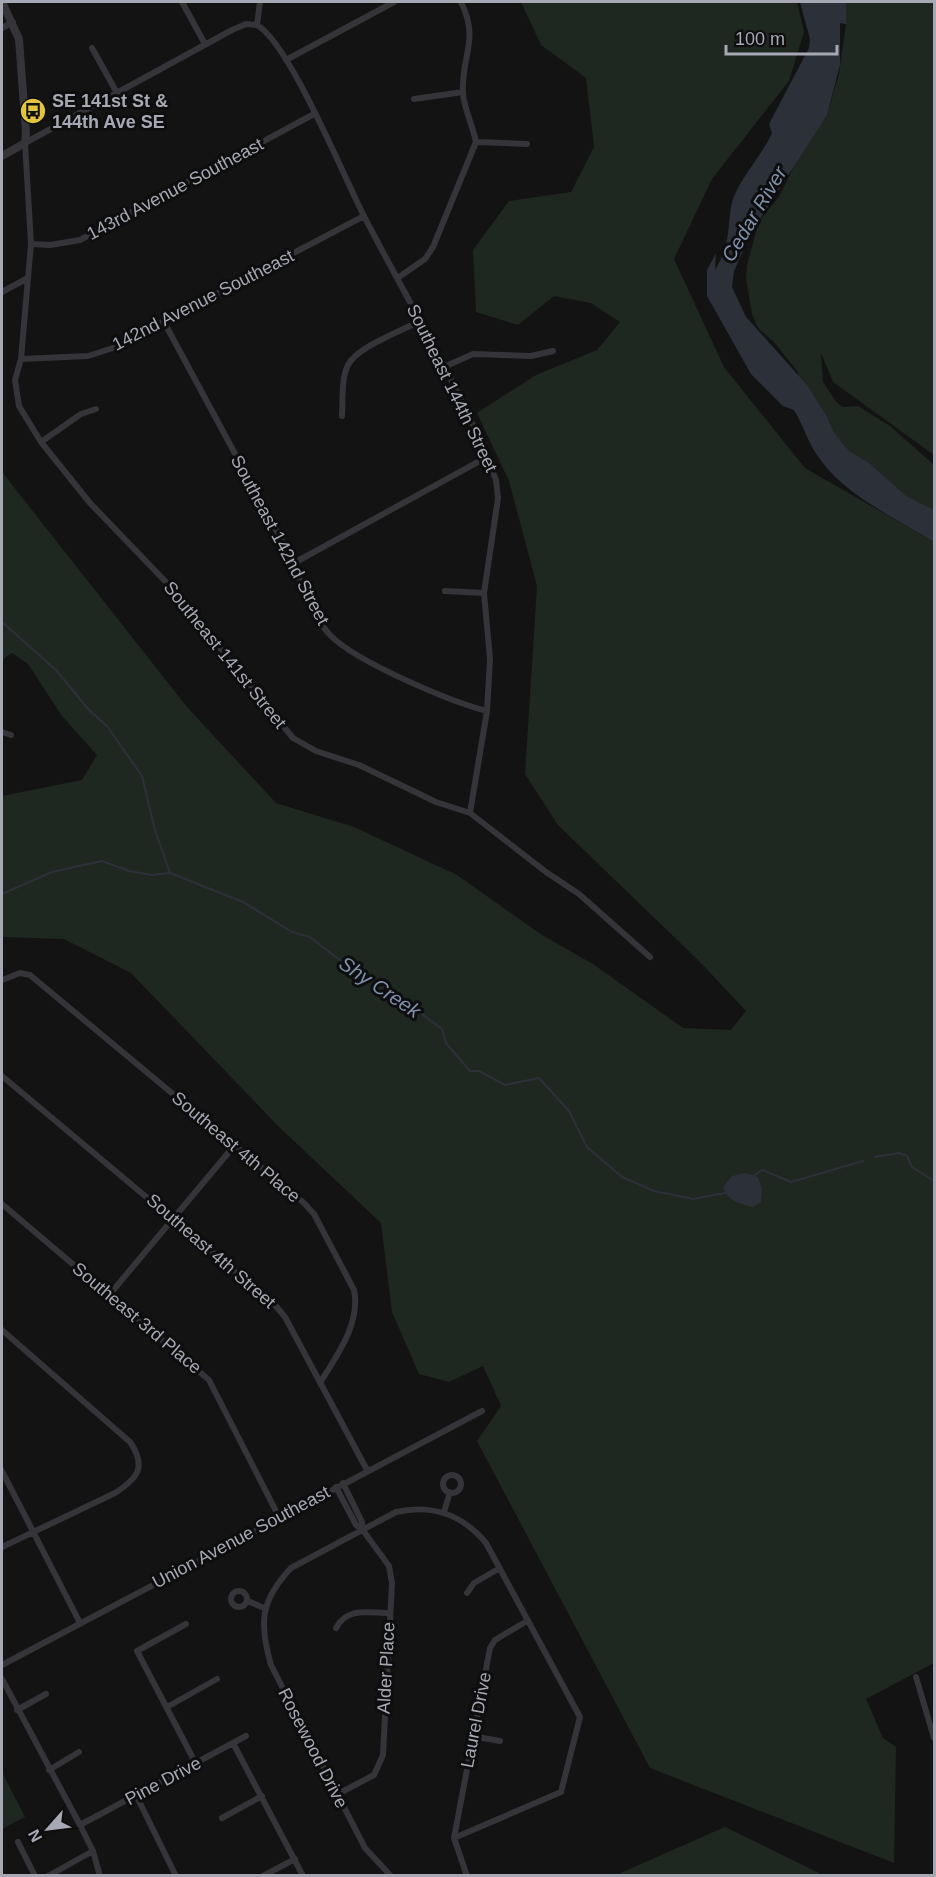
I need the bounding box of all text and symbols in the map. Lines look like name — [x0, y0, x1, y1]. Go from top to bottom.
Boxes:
scale bar — [726, 18, 837, 56]
text: 100 m — [735, 29, 785, 49]
place label: SE 141st St & 144th Ave SE — [52, 91, 168, 132]
bus stop icon: SE 141st St & 144th Ave SE — [18, 96, 48, 126]
street label: 143rd Avenue Southeast — [83, 134, 267, 244]
water label: Cedar River — [717, 161, 792, 265]
street label: 142nd Avenue Southeast — [109, 245, 297, 355]
street label: Southeast 144th Street — [403, 301, 501, 475]
street label: Southeast 142nd Street — [227, 452, 333, 628]
street label: Southeast 141st Street — [160, 578, 290, 732]
water label: Shy Creek — [335, 952, 426, 1023]
street label: Southeast 4th Place — [168, 1088, 304, 1206]
street label: Southeast 4th Street — [143, 1190, 279, 1312]
street label: Southeast 3rd Place — [68, 1258, 206, 1378]
street label: Union Avenue Southeast — [149, 1482, 333, 1592]
street label: Alder Place — [374, 1622, 398, 1714]
street label: Laurel Drive — [457, 1670, 495, 1770]
street label: Rosewood Drive — [274, 1685, 352, 1811]
street label: Pine Drive — [122, 1753, 204, 1809]
north arrow — [18, 1799, 78, 1859]
text: N — [25, 1827, 45, 1845]

